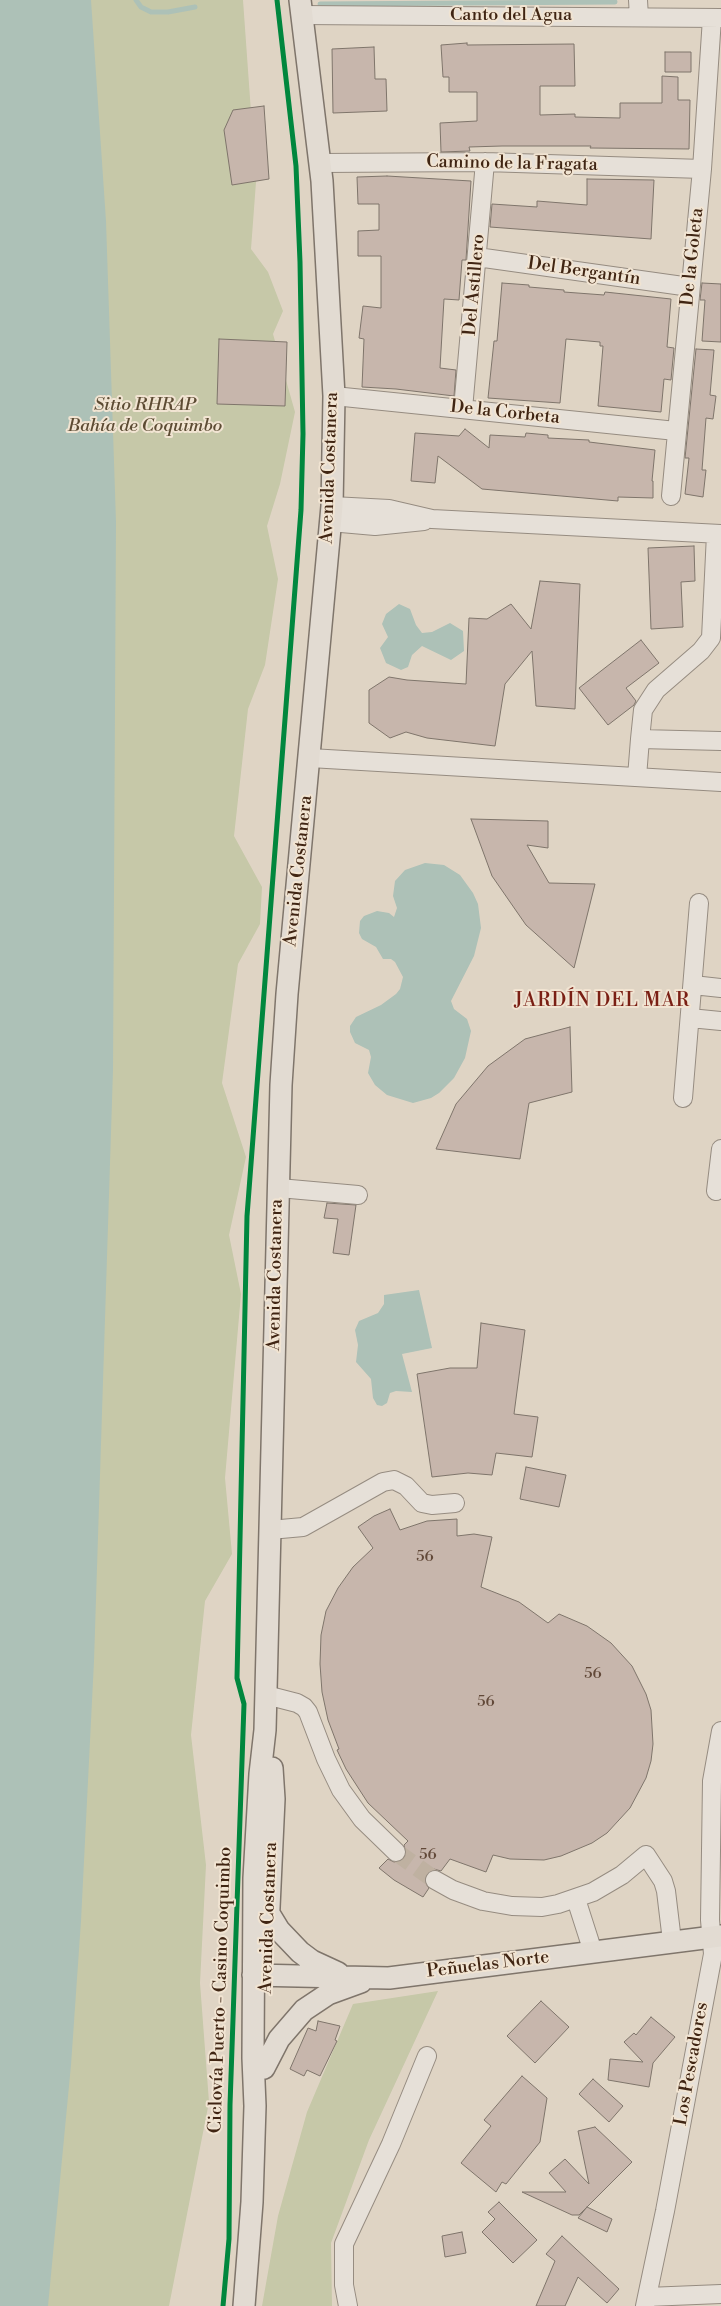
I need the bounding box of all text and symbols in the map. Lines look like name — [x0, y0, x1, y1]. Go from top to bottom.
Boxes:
street label: Canto del Agua — [450, 5, 572, 27]
street label: Camino de la Fragata — [426, 152, 598, 176]
street label: De la Goleta — [677, 207, 709, 307]
street label: Del Astillero — [460, 233, 490, 337]
street label: Del Bergantín — [526, 253, 642, 291]
street label: Avenida Costanera — [317, 392, 343, 544]
park label: Sitio RHRAP Bahía de Coquimbo — [68, 395, 222, 438]
street label: De la Corbeta — [449, 397, 561, 429]
street label: Avenida Costanera — [280, 794, 318, 948]
district label: JARDÍN DEL MAR — [512, 990, 692, 1012]
street label: Avenida Costanera — [264, 1199, 288, 1351]
house number: 56 — [416, 1548, 434, 1566]
house number: 56 — [584, 1665, 602, 1683]
house number: 56 — [477, 1693, 495, 1711]
street label: Avenida Costanera — [256, 1842, 282, 1994]
street label: Ciclovía Puerto - Casino Coquimbo — [205, 1846, 237, 2134]
house number: 56 — [419, 1846, 437, 1864]
street label: Peñuelas Norte — [426, 1947, 550, 1983]
street label: Los Pescadores — [671, 2001, 713, 2127]

